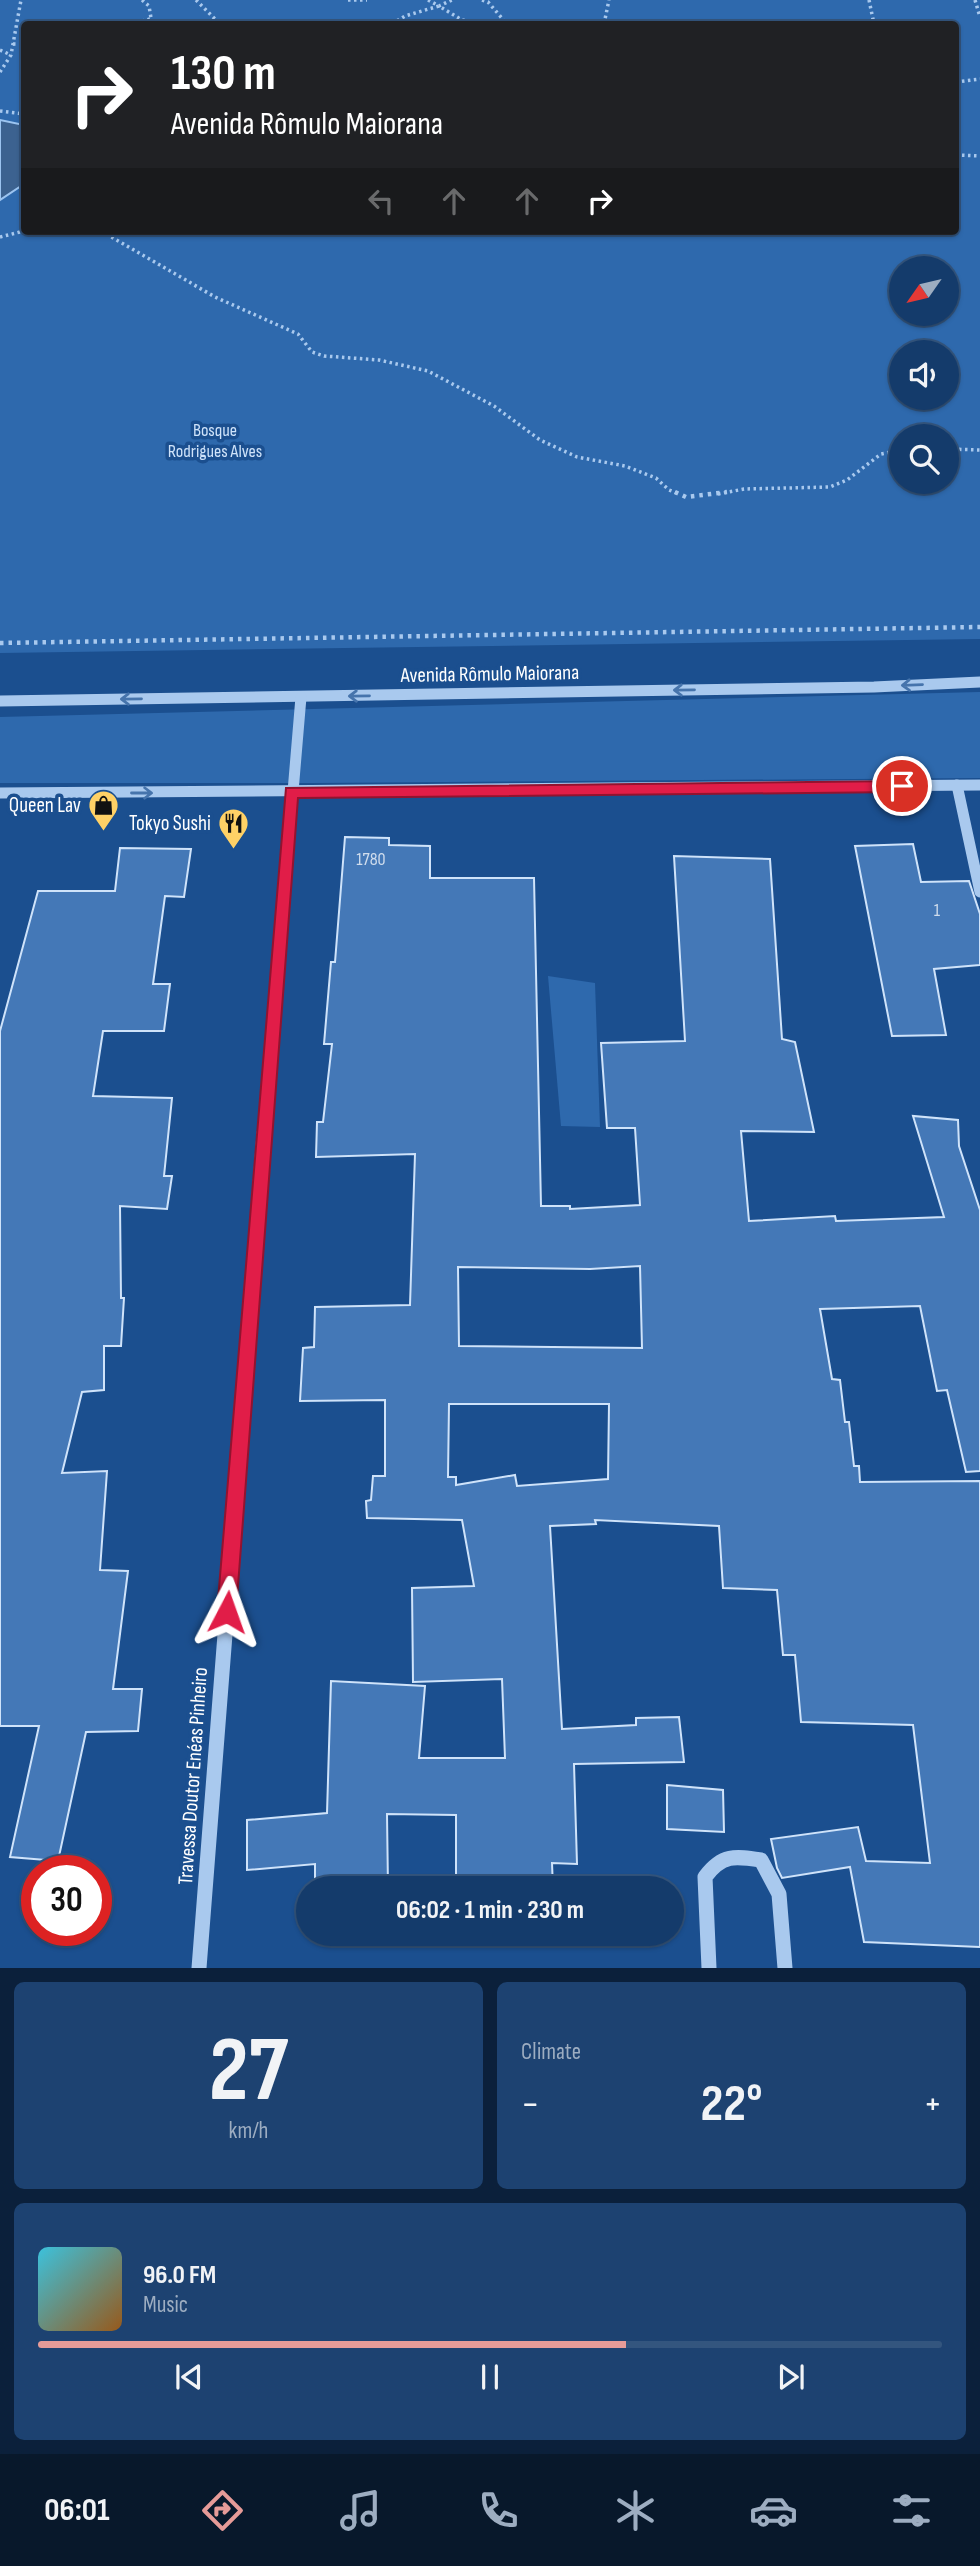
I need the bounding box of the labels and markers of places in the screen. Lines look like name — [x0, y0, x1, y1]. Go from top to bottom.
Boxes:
pin — [872, 756, 932, 816]
shop icon: Queen Lav — [87, 788, 121, 832]
place label: Queen Lav — [9, 793, 81, 818]
restaurant icon: Tokyo Sushi — [217, 806, 251, 850]
place label: Tokyo Sushi — [129, 811, 211, 836]

